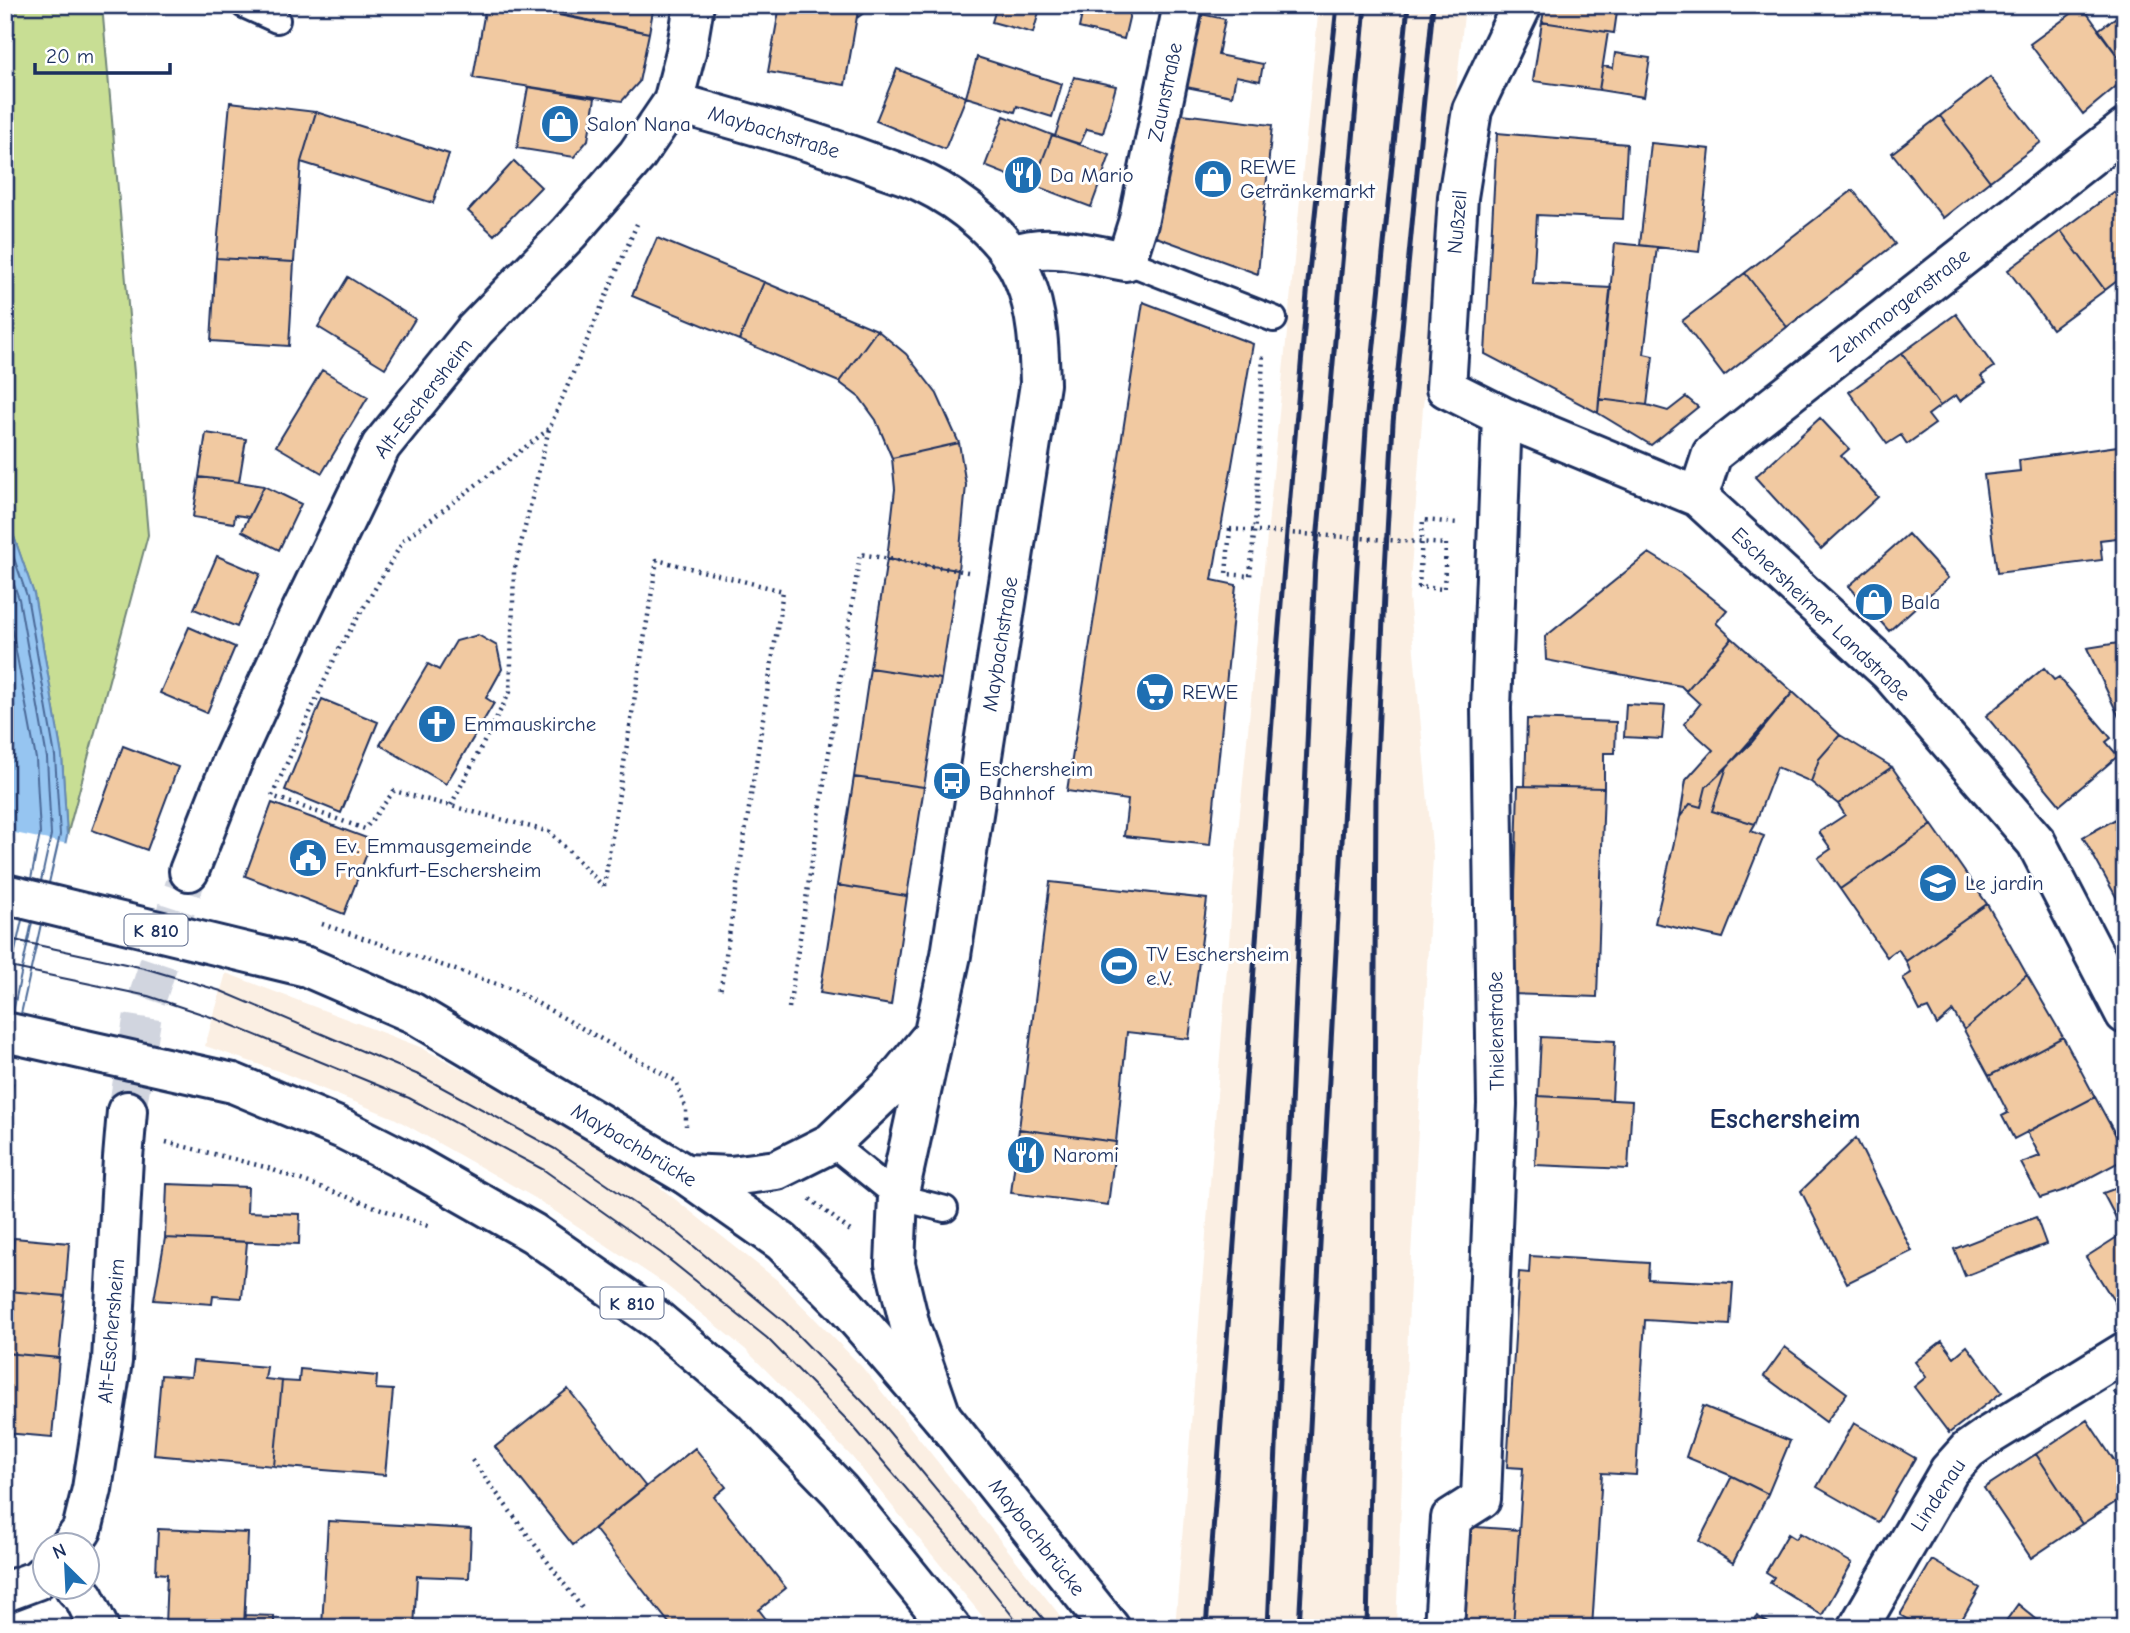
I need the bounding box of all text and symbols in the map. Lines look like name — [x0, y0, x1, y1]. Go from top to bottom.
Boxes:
scale bar — [35, 32, 170, 76]
street label: Zaunstraße — [1143, 40, 1187, 144]
text: 20 m — [46, 44, 94, 68]
street label: Maybachstraße — [705, 101, 843, 163]
shop icon: Salon Nana — [539, 103, 581, 145]
place label: Salon Nana — [587, 112, 691, 136]
restaurant icon: Da Mario — [1002, 154, 1044, 196]
place label: REWE Getränkemarkt — [1240, 155, 1376, 203]
shop icon: REWE Getränkemarkt — [1192, 158, 1234, 200]
place label: Da Mario — [1050, 163, 1134, 187]
street label: Nußzeil — [1442, 189, 1472, 255]
street label: Zehnmorgenstraße — [1826, 243, 1974, 367]
street label: Alt-Eschersheim — [369, 333, 477, 463]
street label: Eschersheimer Landstraße — [1727, 522, 1915, 706]
street label: Maybachstraße — [977, 575, 1023, 713]
shop icon: Bala — [1853, 581, 1895, 623]
place label: Bala — [1901, 590, 1940, 614]
supermarket icon: REWE — [1134, 671, 1176, 713]
place label: REWE — [1182, 680, 1238, 704]
church icon: Emmauskirche — [416, 703, 458, 745]
place label: Emmauskirche — [464, 712, 596, 736]
place label: Eschersheim Bahnhof — [979, 757, 1093, 805]
bus stop icon: Eschersheim Bahnhof — [931, 760, 973, 802]
place label: Ev. Emmausgemeinde Frankfurt-Eschersheim — [335, 834, 541, 882]
public building icon: Ev. Emmausgemeinde Frankfurt-Eschersheim — [287, 837, 329, 879]
school or university icon: Le jardin — [1917, 862, 1959, 904]
place label: Le jardin — [1965, 871, 2044, 895]
road number: K 810 — [124, 914, 188, 946]
place label: TV Eschersheim e.V. — [1146, 942, 1289, 990]
sports icon: TV Eschersheim e.V. — [1098, 945, 1140, 987]
street label: Thielenstraße — [1483, 971, 1509, 1091]
street label: Maybachbrücke — [567, 1098, 701, 1192]
district label: Eschersheim — [1709, 1103, 1861, 1135]
restaurant icon: Naromi — [1005, 1134, 1047, 1176]
place label: Naromi — [1053, 1143, 1119, 1167]
street label: Alt-Eschersheim — [93, 1257, 129, 1405]
road number: K 810 — [600, 1288, 664, 1318]
street label: Lindenau — [1906, 1454, 1970, 1536]
street label: Maybachbrücke — [984, 1474, 1090, 1600]
north arrow — [32, 1532, 102, 1602]
text: N — [49, 1539, 70, 1564]

